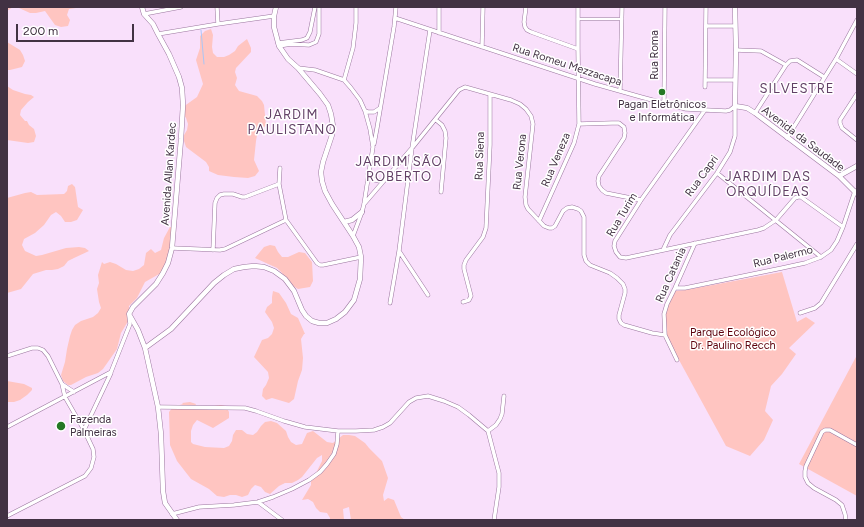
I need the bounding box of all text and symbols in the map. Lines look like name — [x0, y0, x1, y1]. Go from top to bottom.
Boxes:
scale bar — [18, 16, 136, 42]
text: 200 m — [23, 24, 58, 38]
street label: Rua Roma — [648, 30, 662, 80]
street label: Rua Romeu Mezzacapa — [511, 41, 623, 89]
district label: SILVESTRE — [760, 81, 834, 97]
marker: Pagan Eletrônicos e Informática — [657, 87, 667, 97]
place label: Pagan Eletrônicos e Informática — [618, 98, 706, 124]
street label: Avenida da Saudade — [759, 104, 847, 174]
district label: JARDIM PAULISTANO — [247, 107, 337, 138]
street label: Avenida Allan Kardec — [159, 122, 179, 226]
street label: Rua Veneza — [539, 131, 573, 189]
street label: Rua Siena — [473, 132, 487, 180]
street label: Rua Verona — [510, 133, 530, 191]
street label: Rua Capri — [683, 153, 721, 199]
district label: JARDIM SÃO ROBERTO — [355, 154, 443, 185]
district label: JARDIM DAS ORQUÍDEAS — [725, 169, 811, 200]
street label: Rua Turim — [604, 191, 640, 239]
street label: Rua Palermo — [752, 243, 814, 271]
street label: Rua Catania — [653, 245, 689, 305]
park label: Parque Ecológico Dr. Paulino Recch — [690, 326, 776, 352]
place label: Fazenda Palmeiras — [70, 413, 117, 439]
marker: Fazenda Palmeiras — [55, 420, 67, 432]

